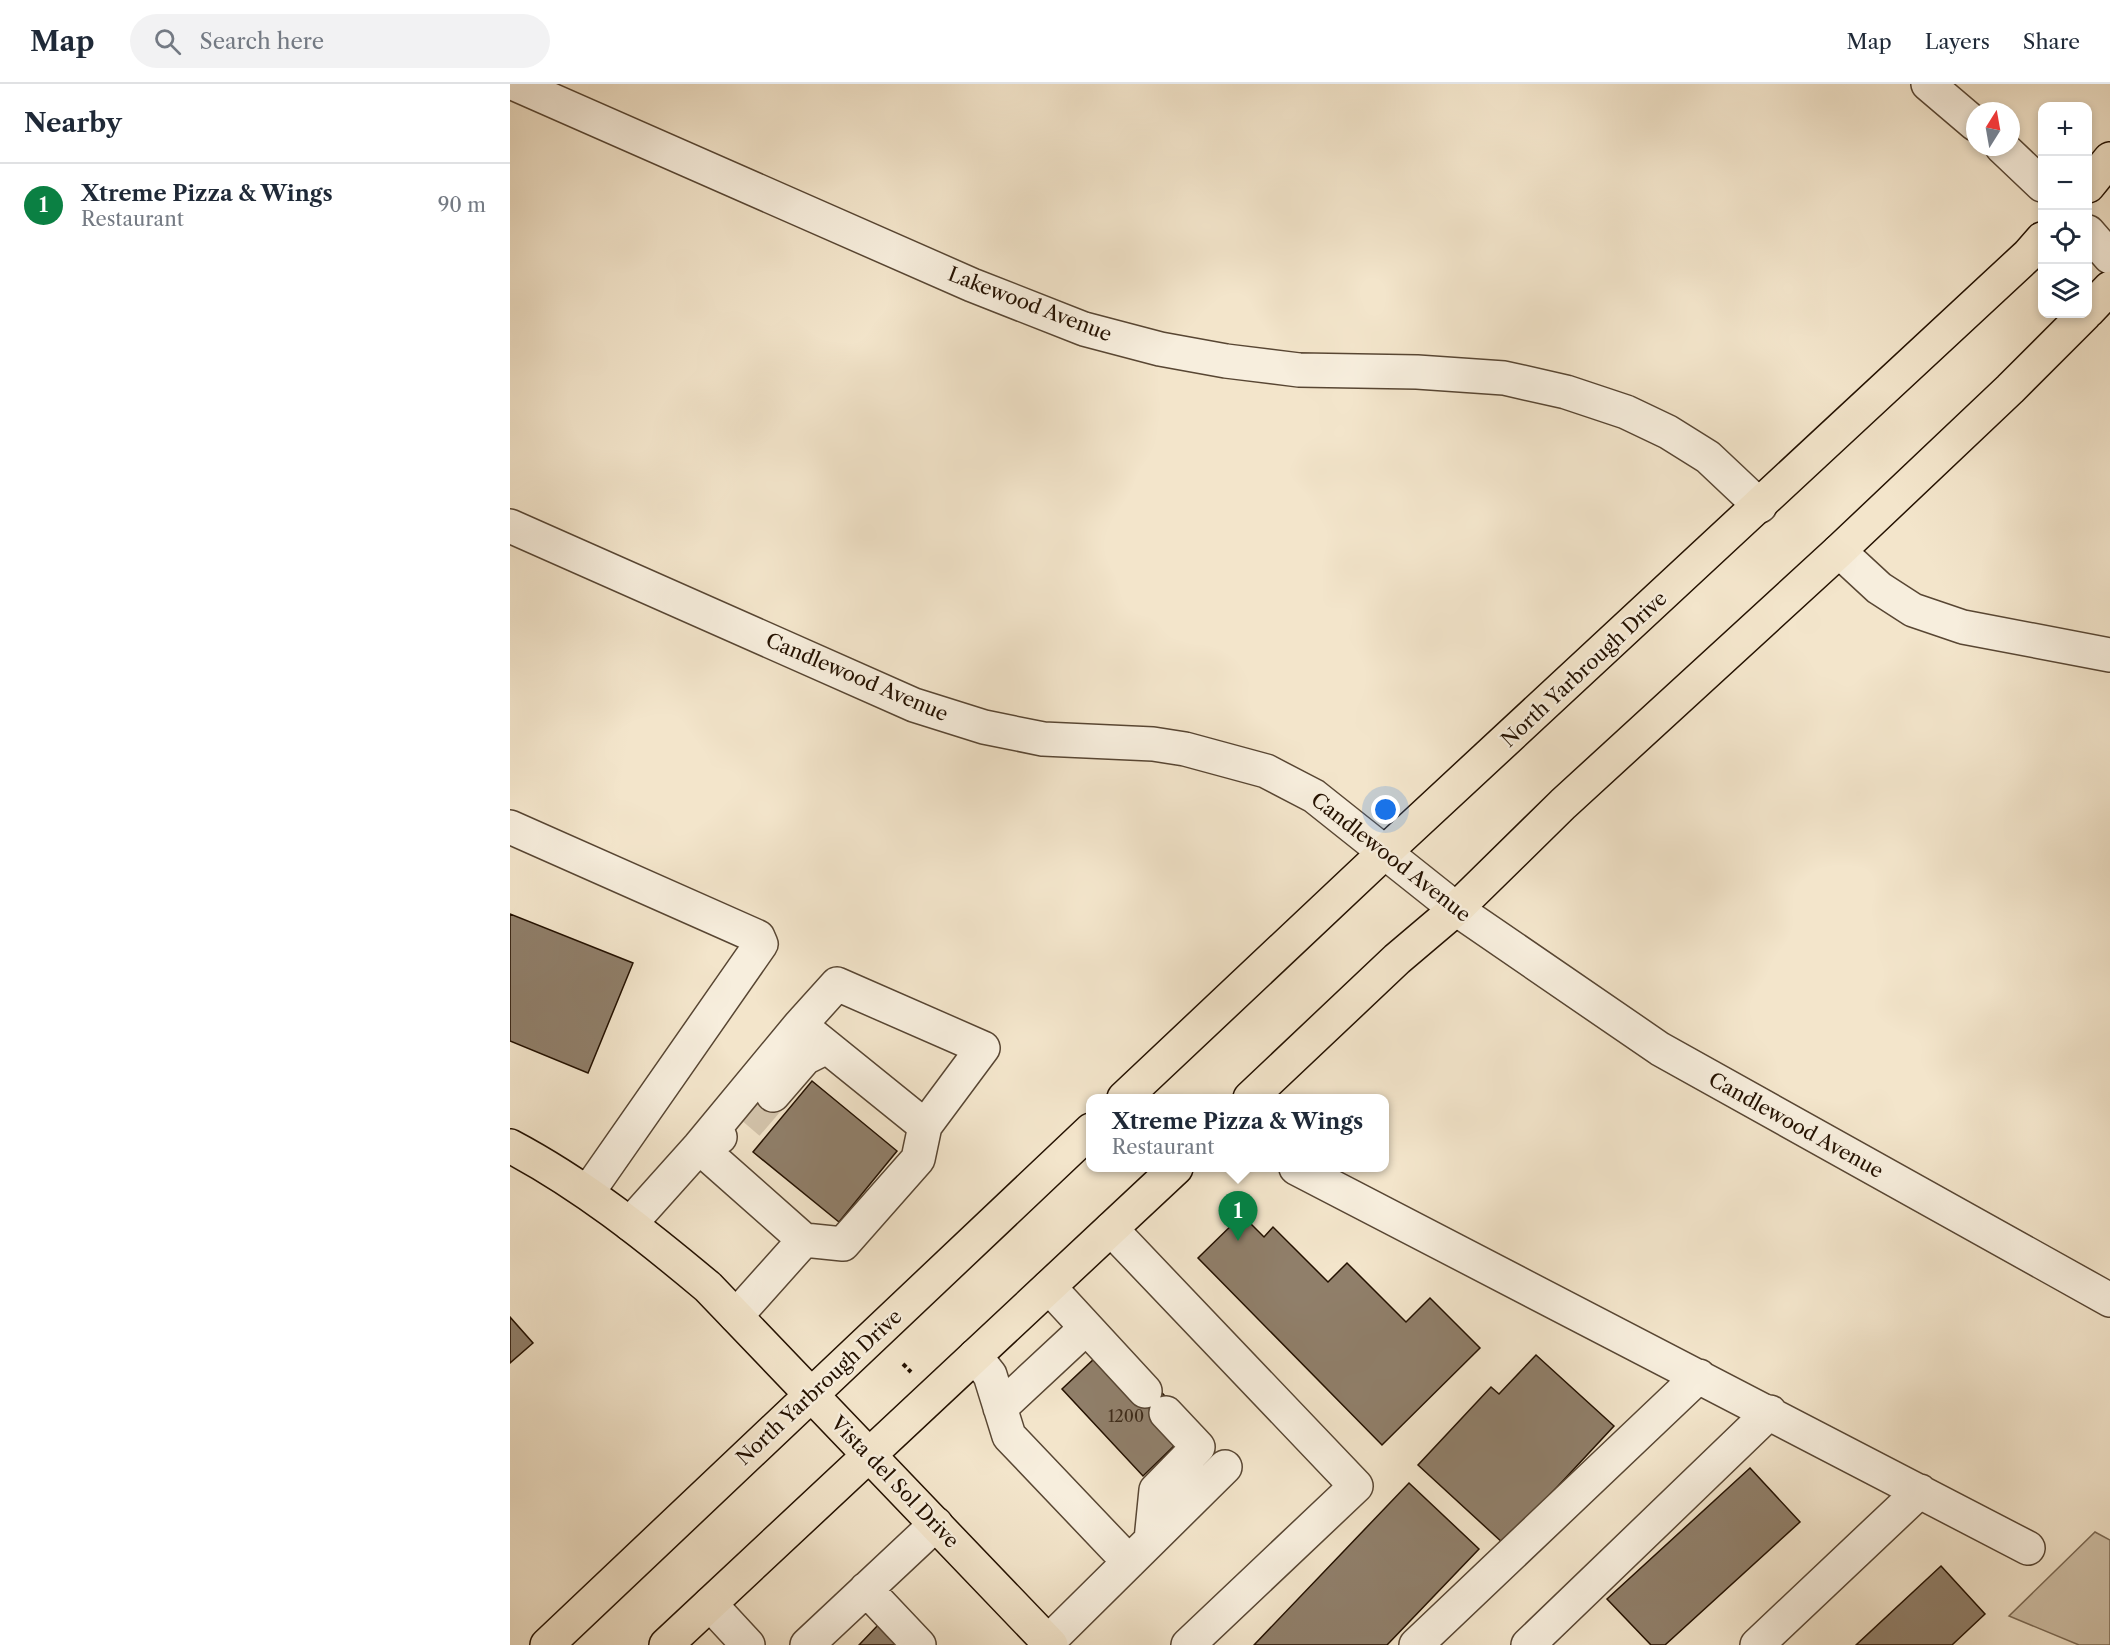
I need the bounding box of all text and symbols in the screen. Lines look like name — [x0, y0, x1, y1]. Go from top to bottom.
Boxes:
search box — [130, 14, 550, 68]
text: Map — [30, 24, 94, 58]
icon: search — [151, 25, 184, 58]
text: Search here — [199, 28, 324, 55]
text: Map — [1847, 29, 1892, 54]
text: Layers — [1925, 29, 1990, 54]
text: Share — [2023, 29, 2080, 54]
north arrow — [1966, 102, 2020, 156]
map controls — [2038, 102, 2092, 318]
button: + — [2038, 102, 2092, 156]
text: Nearby — [24, 107, 122, 139]
button: − — [2038, 156, 2092, 210]
text: Xtreme Pizza & Wings — [81, 180, 333, 207]
text: 1 — [39, 193, 48, 217]
text: 90 m — [438, 193, 486, 217]
text: Restaurant — [81, 207, 184, 231]
button: locate — [2038, 210, 2092, 264]
street label: Lakewood Avenue — [945, 262, 1115, 346]
button: layers — [2038, 264, 2092, 318]
street label: North Yarbrough Drive — [1496, 586, 1672, 752]
street label: Candlewood Avenue — [762, 628, 952, 726]
street label: Candlewood Avenue — [1306, 787, 1476, 927]
your location — [1371, 795, 1400, 824]
street label: Candlewood Avenue — [1705, 1067, 1887, 1183]
popup — [1086, 1094, 1389, 1172]
text: Xtreme Pizza & Wings — [1112, 1108, 1363, 1135]
text: Restaurant — [1112, 1135, 1214, 1159]
pin: 1 — [1218, 1192, 1258, 1241]
street label: North Yarbrough Drive — [731, 1304, 907, 1470]
house number: 1200 — [1108, 1406, 1144, 1426]
street label: Vista del Sol Drive — [825, 1410, 964, 1553]

